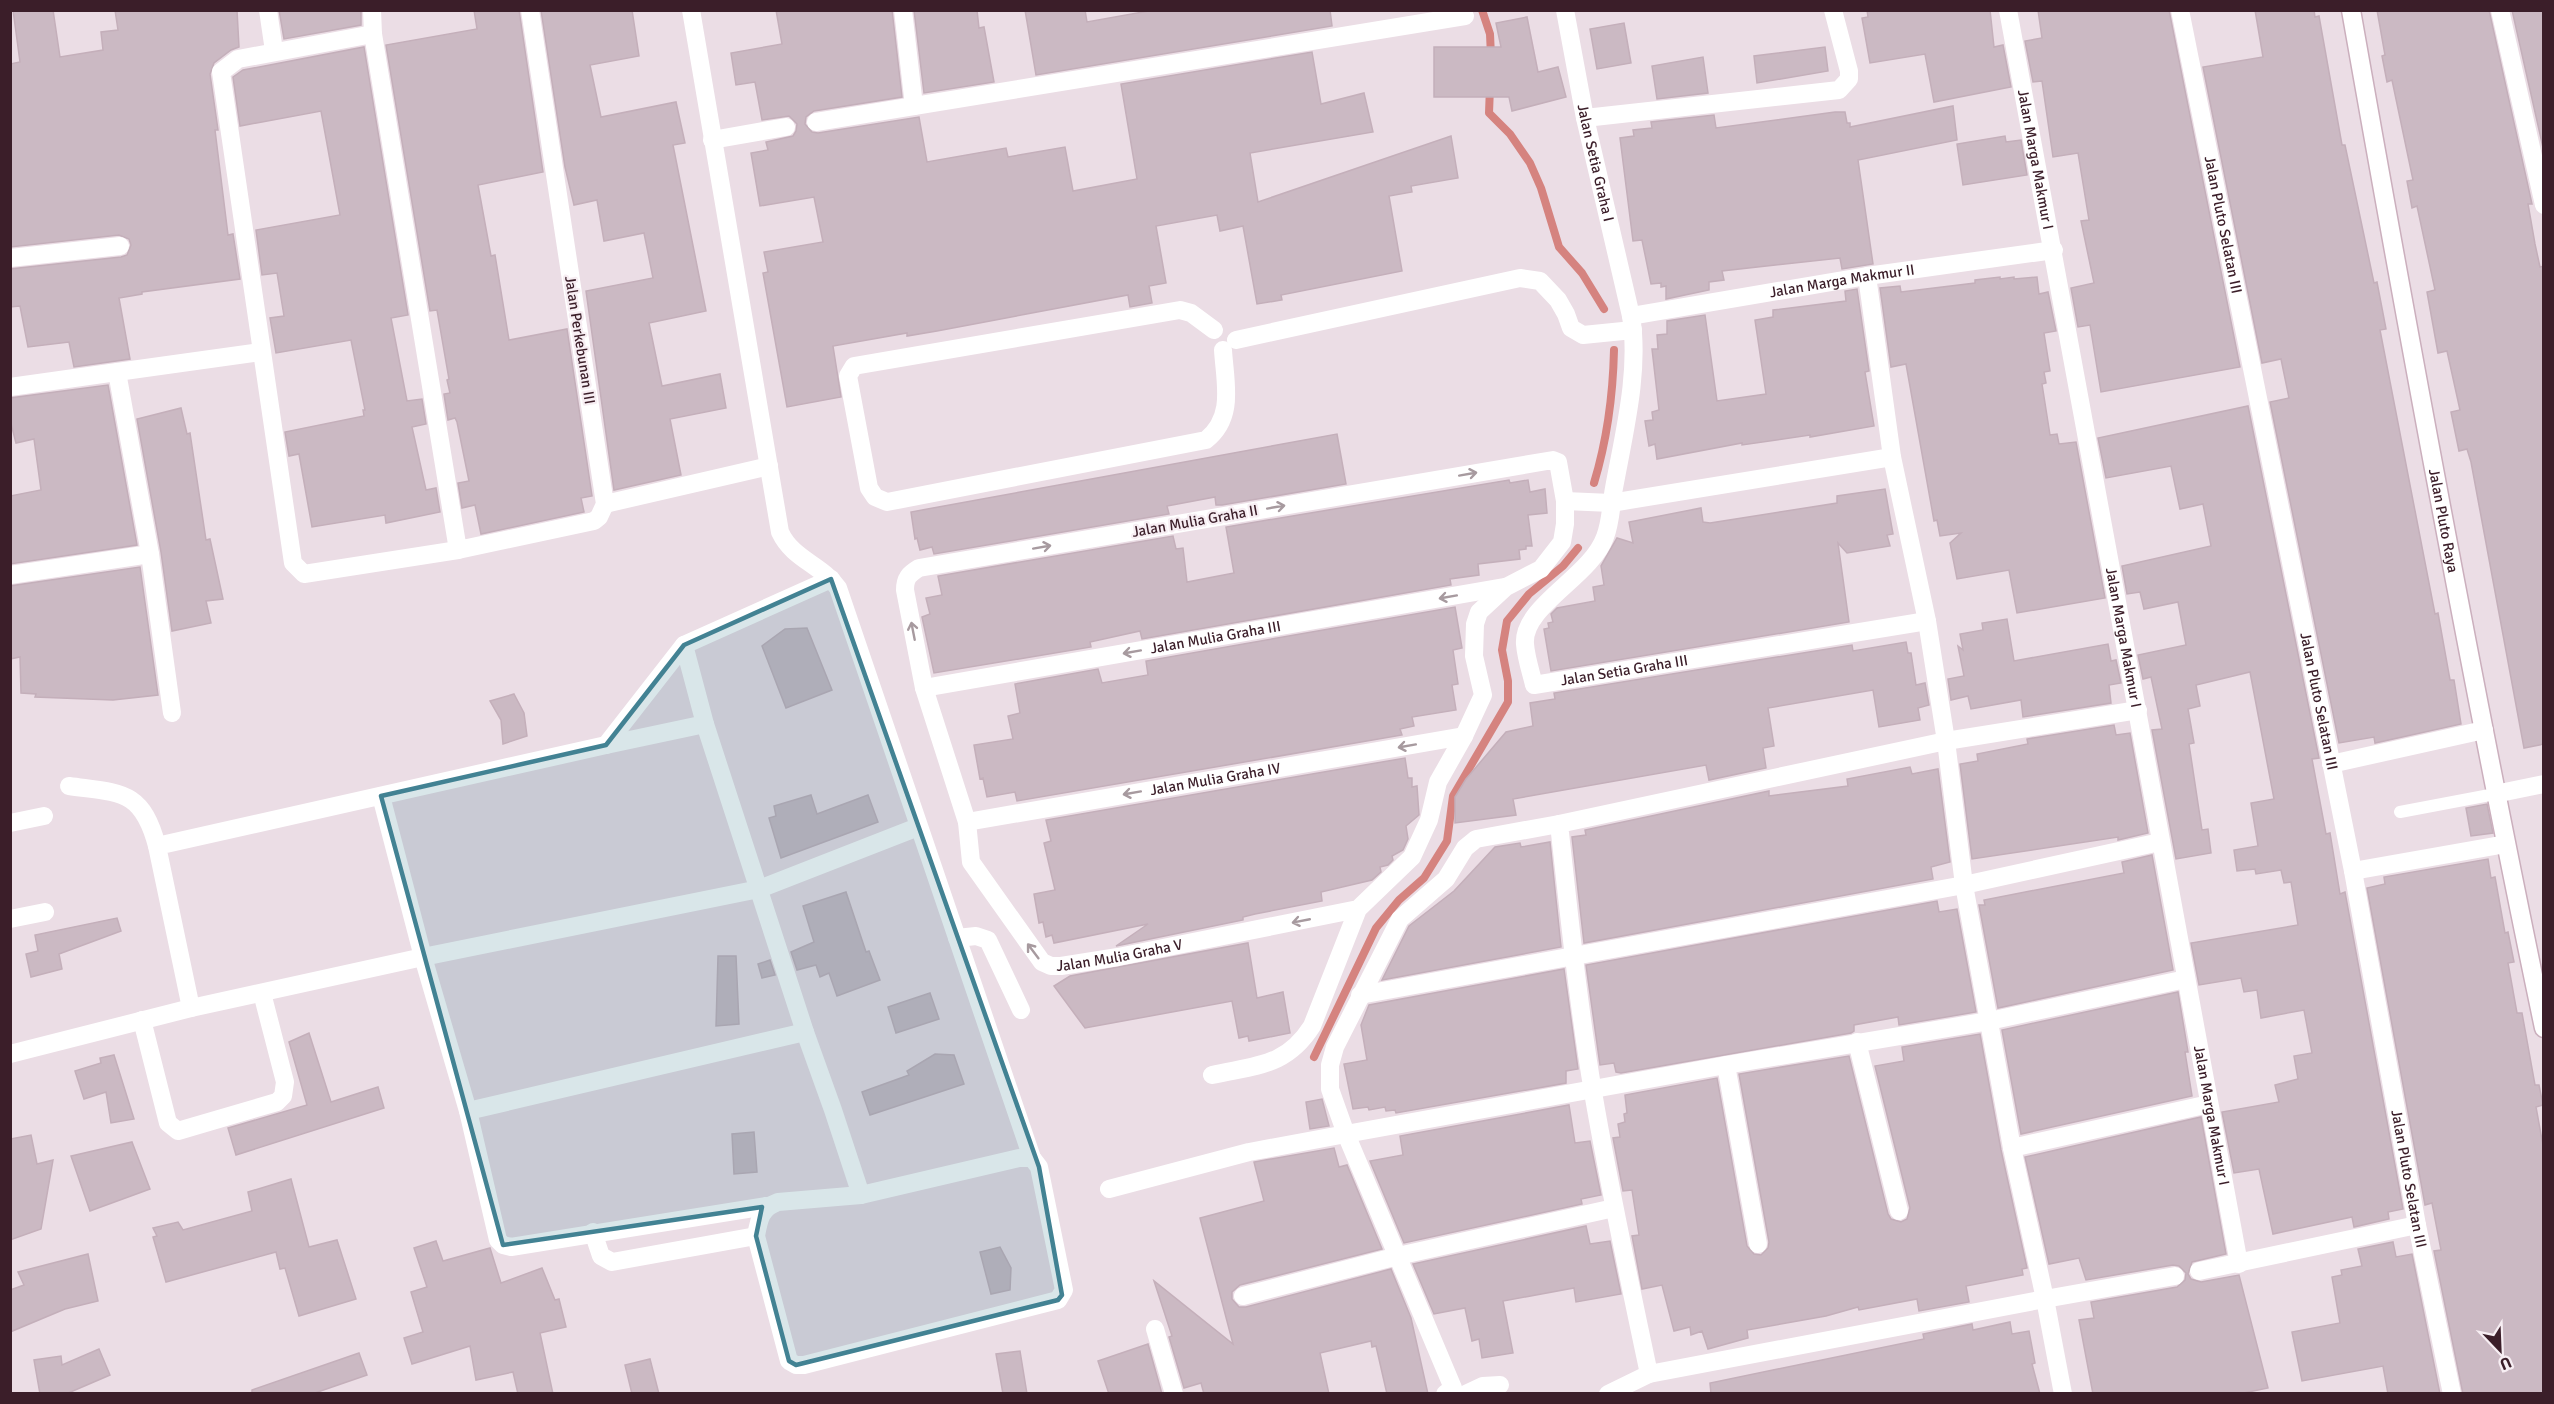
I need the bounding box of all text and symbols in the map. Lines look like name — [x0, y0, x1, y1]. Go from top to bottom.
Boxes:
street label: Jalan Marga Makmur I — [2014, 88, 2057, 231]
street label: Jalan Setia Graha I — [1574, 103, 1618, 223]
street label: Jalan Pluto Selatan III — [2201, 154, 2246, 295]
street label: Jalan Marga Makmur II — [1768, 260, 1916, 301]
street label: Jalan Perkebunan III — [561, 274, 599, 406]
street label: Jalan Pluto Raya — [2425, 467, 2462, 574]
one-way arrow — [1458, 468, 1477, 479]
street label: Jalan Mulia Graha II — [1131, 501, 1259, 541]
one-way arrow — [1265, 501, 1285, 512]
one-way arrow — [1032, 541, 1051, 552]
street label: Jalan Marga Makmur I — [2102, 566, 2145, 709]
one-way arrow — [1439, 592, 1458, 603]
street label: Jalan Mulia Graha III — [1149, 617, 1282, 657]
one-way arrow — [907, 621, 918, 641]
street label: Jalan Pluto Selatan III — [2296, 631, 2341, 772]
one-way arrow — [1122, 647, 1142, 658]
street label: Jalan Setia Graha III — [1559, 651, 1689, 690]
one-way arrow — [1397, 741, 1417, 752]
street label: Jalan Mulia Graha IV — [1149, 759, 1282, 799]
one-way arrow — [1122, 788, 1142, 799]
one-way arrow — [1292, 916, 1311, 927]
street label: Jalan Mulia Graha V — [1057, 935, 1184, 975]
one-way arrow — [1026, 943, 1039, 959]
street label: Jalan Marga Makmur I — [2190, 1044, 2233, 1187]
street label: Jalan Pluto Selatan III — [2387, 1108, 2430, 1249]
north arrow — [2470, 1320, 2530, 1380]
text: U — [2497, 1352, 2514, 1374]

